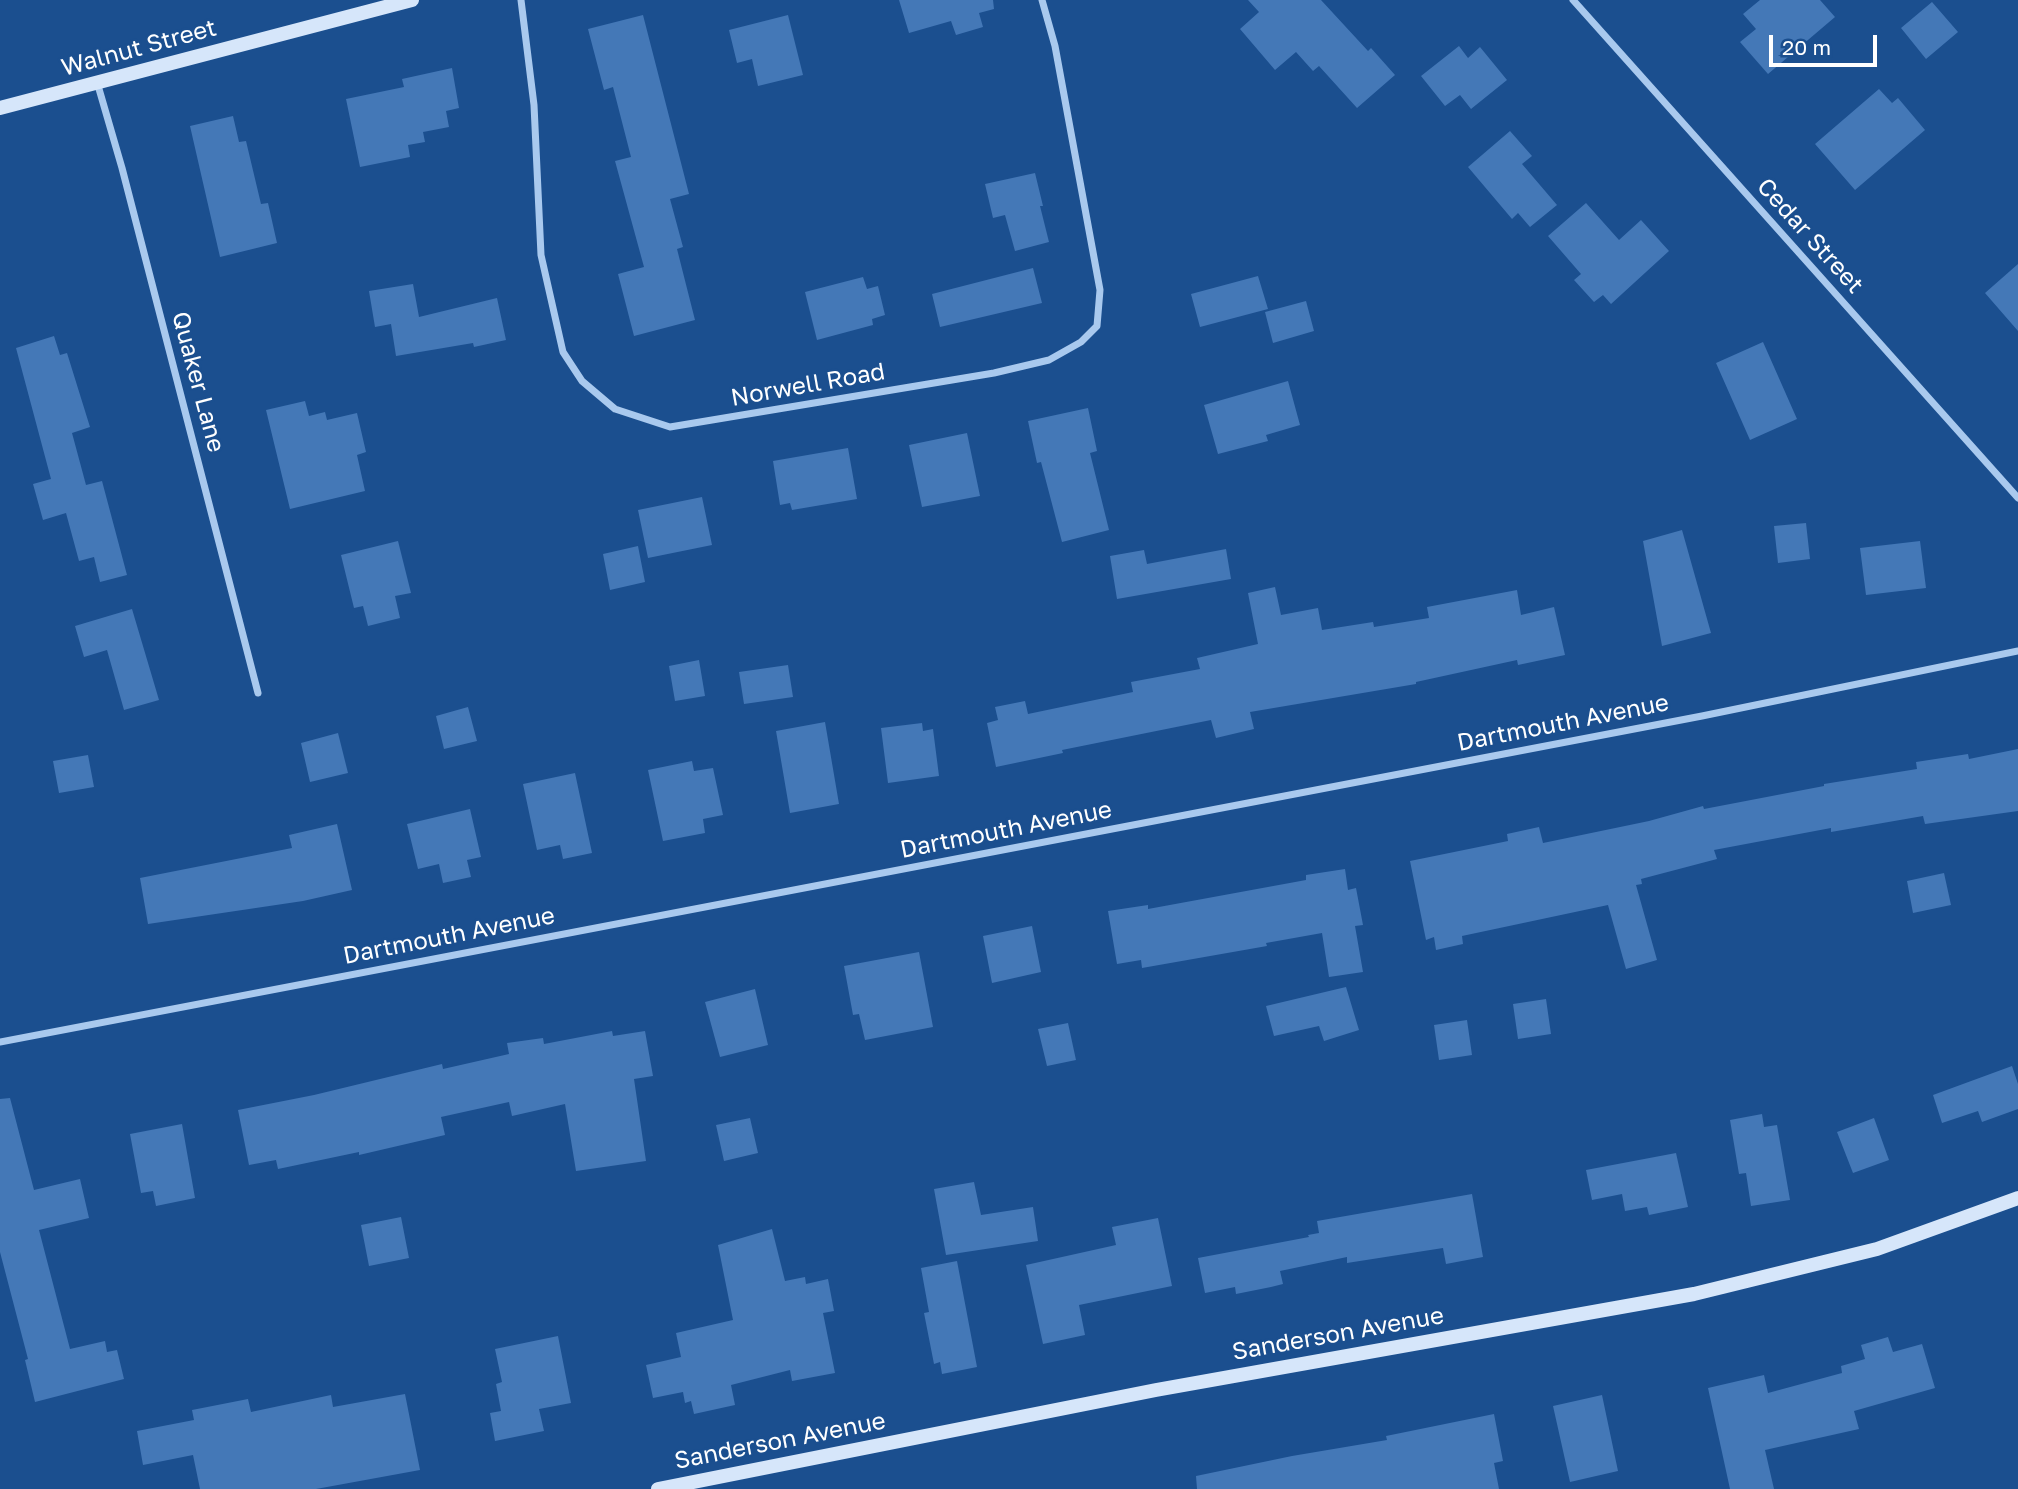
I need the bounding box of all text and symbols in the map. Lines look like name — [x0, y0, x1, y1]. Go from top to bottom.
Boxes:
street label: Walnut Street — [58, 13, 220, 83]
scale bar — [1773, 21, 1882, 65]
text: 20 m — [1782, 34, 1831, 60]
street label: Cedar Street — [1751, 173, 1869, 299]
street label: Quaker Lane — [165, 309, 231, 455]
street label: Norwell Road — [729, 357, 887, 413]
street label: Dartmouth Avenue — [1455, 688, 1671, 758]
street label: Dartmouth Avenue — [898, 795, 1114, 865]
street label: Dartmouth Avenue — [341, 901, 557, 971]
street label: Sanderson Avenue — [1230, 1301, 1446, 1367]
street label: Sanderson Avenue — [672, 1406, 888, 1476]

